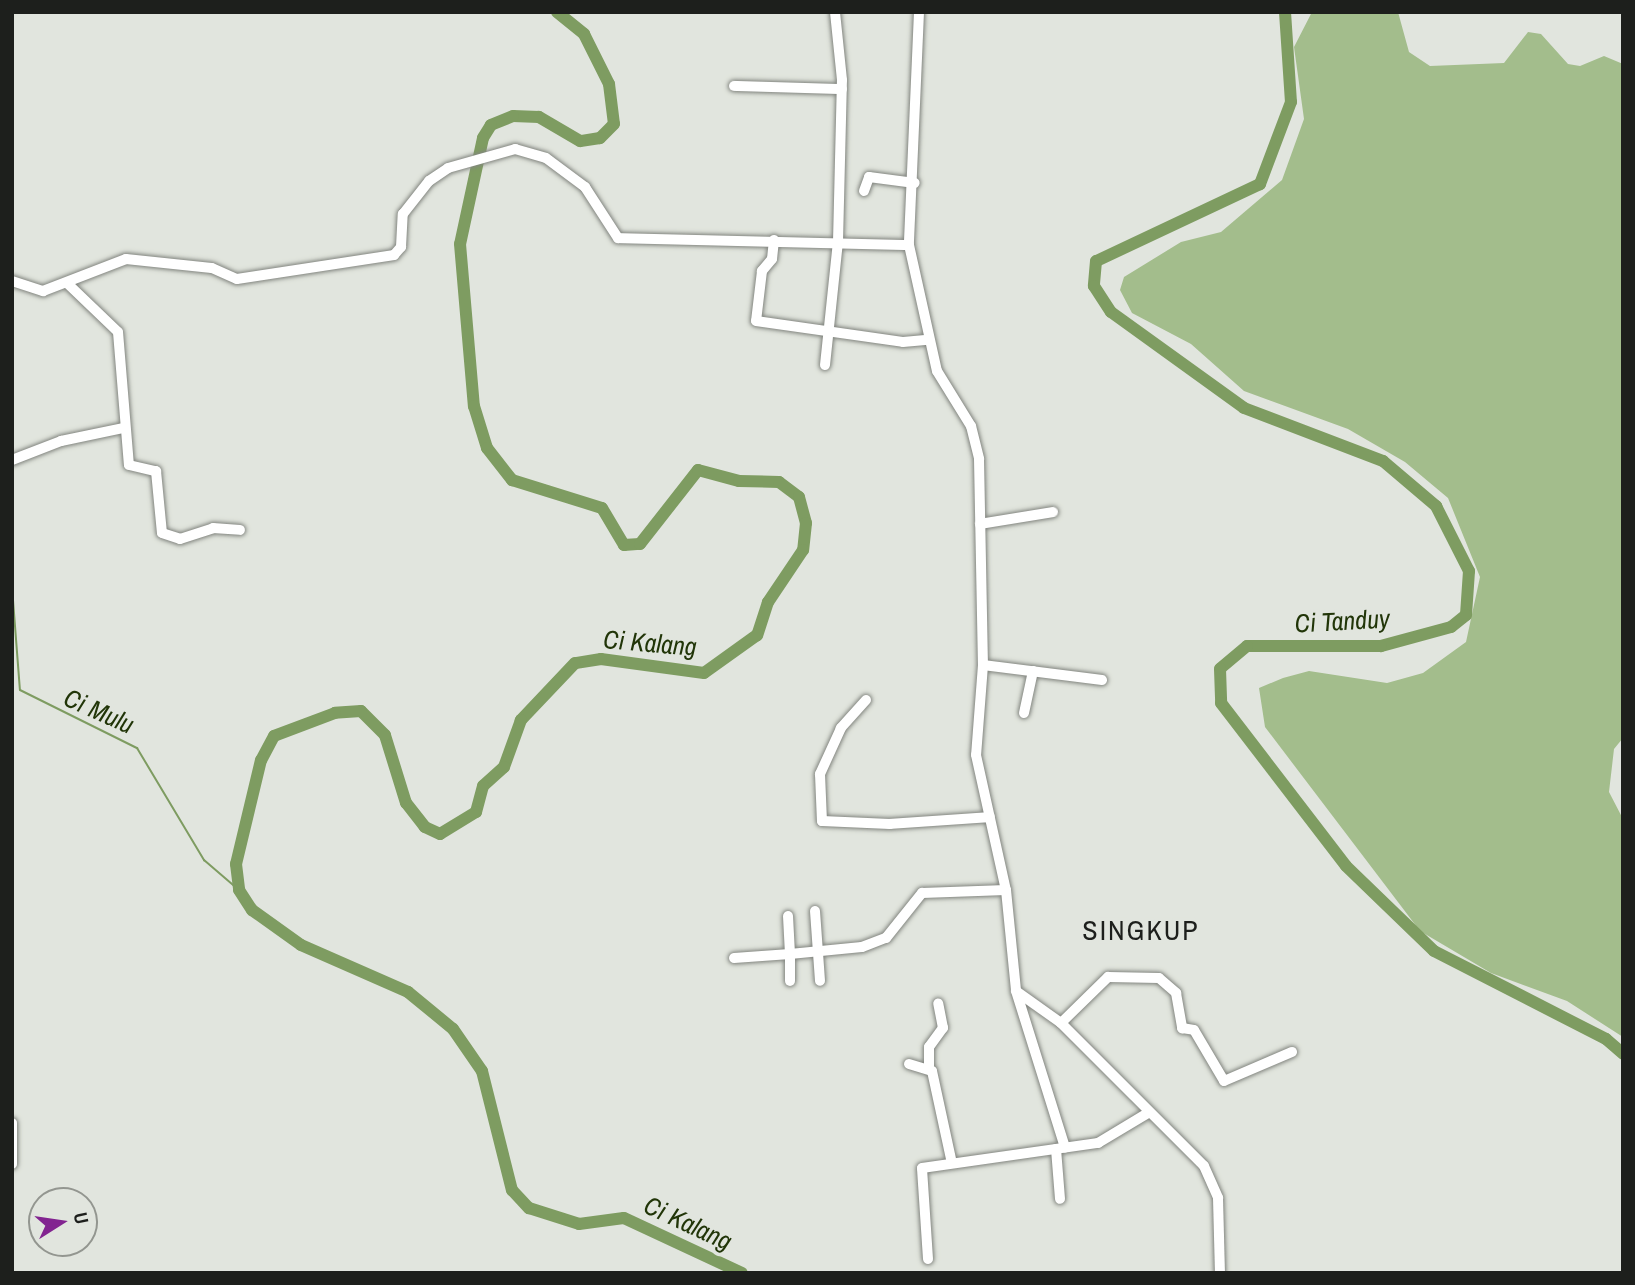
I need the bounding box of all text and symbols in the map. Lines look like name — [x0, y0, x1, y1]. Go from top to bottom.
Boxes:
water label: Ci Tanduy — [1294, 603, 1390, 639]
water label: Ci Kalang — [602, 623, 698, 663]
water label: Ci Mulu — [59, 682, 139, 740]
district label: SINGKUP — [1083, 913, 1199, 947]
north arrow — [28, 1187, 98, 1257]
water label: Ci Kalang — [639, 1189, 737, 1257]
text: U — [68, 1210, 95, 1226]

